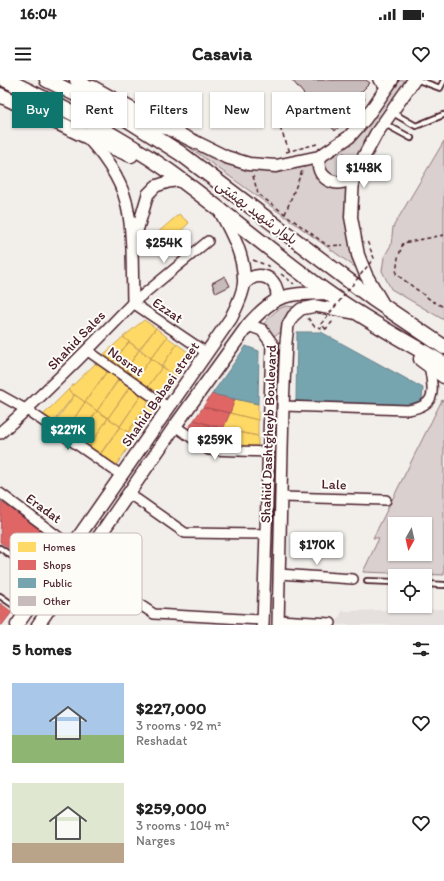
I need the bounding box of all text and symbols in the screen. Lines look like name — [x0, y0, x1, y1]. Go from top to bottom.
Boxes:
text: 16:04 — [20, 5, 57, 23]
icon: menu — [12, 43, 34, 65]
text: Casavia — [192, 43, 252, 65]
icon: heart — [410, 43, 432, 65]
chip: Buy — [12, 92, 63, 128]
chip: Rent — [71, 92, 127, 128]
chip: Filters — [135, 92, 202, 128]
chip: New — [210, 92, 264, 128]
chip: Apartment — [272, 92, 365, 128]
pin: $148K — [336, 155, 392, 189]
text: $148K — [346, 160, 382, 175]
street label: بلوار شهید بهشتی — [213, 176, 301, 249]
pin: $254K — [136, 230, 192, 264]
text: $254K — [146, 235, 182, 250]
street label: Ezzat — [149, 294, 186, 327]
street label: Shahid Sales — [44, 307, 109, 374]
street label: Shahid Babaei street — [118, 339, 203, 450]
street label: Nosrat — [104, 343, 147, 380]
street label: Shahid Dashtgheyb Boulevard — [257, 344, 280, 523]
pin: $227K — [40, 417, 96, 451]
text: $227K — [50, 422, 86, 437]
pin: $259K — [187, 427, 243, 461]
text: $259K — [197, 432, 233, 447]
street label: Lale — [321, 476, 347, 493]
street label: Eradat — [22, 490, 65, 527]
north arrow — [388, 517, 432, 561]
map controls — [388, 517, 432, 613]
pin: $170K — [289, 532, 345, 566]
legend — [10, 533, 142, 615]
text: $170K — [299, 537, 335, 552]
text: Homes — [43, 541, 76, 554]
text: Shops — [43, 559, 71, 572]
button: locate — [388, 569, 432, 613]
text: Public — [43, 577, 72, 590]
text: Other — [43, 595, 71, 608]
icon: filters — [410, 638, 432, 660]
text: 5 homes — [12, 639, 72, 659]
text: $227,000 — [136, 698, 206, 718]
icon: home — [44, 699, 92, 747]
icon: heart — [410, 712, 432, 734]
text: 3 rooms · 92 m² — [136, 718, 221, 733]
text: Reshadat — [136, 733, 188, 748]
text: $259,000 — [136, 798, 207, 818]
icon: home — [44, 799, 92, 847]
icon: heart — [410, 812, 432, 834]
text: 3 rooms · 104 m² — [136, 818, 229, 833]
text: Narges — [136, 833, 175, 848]

